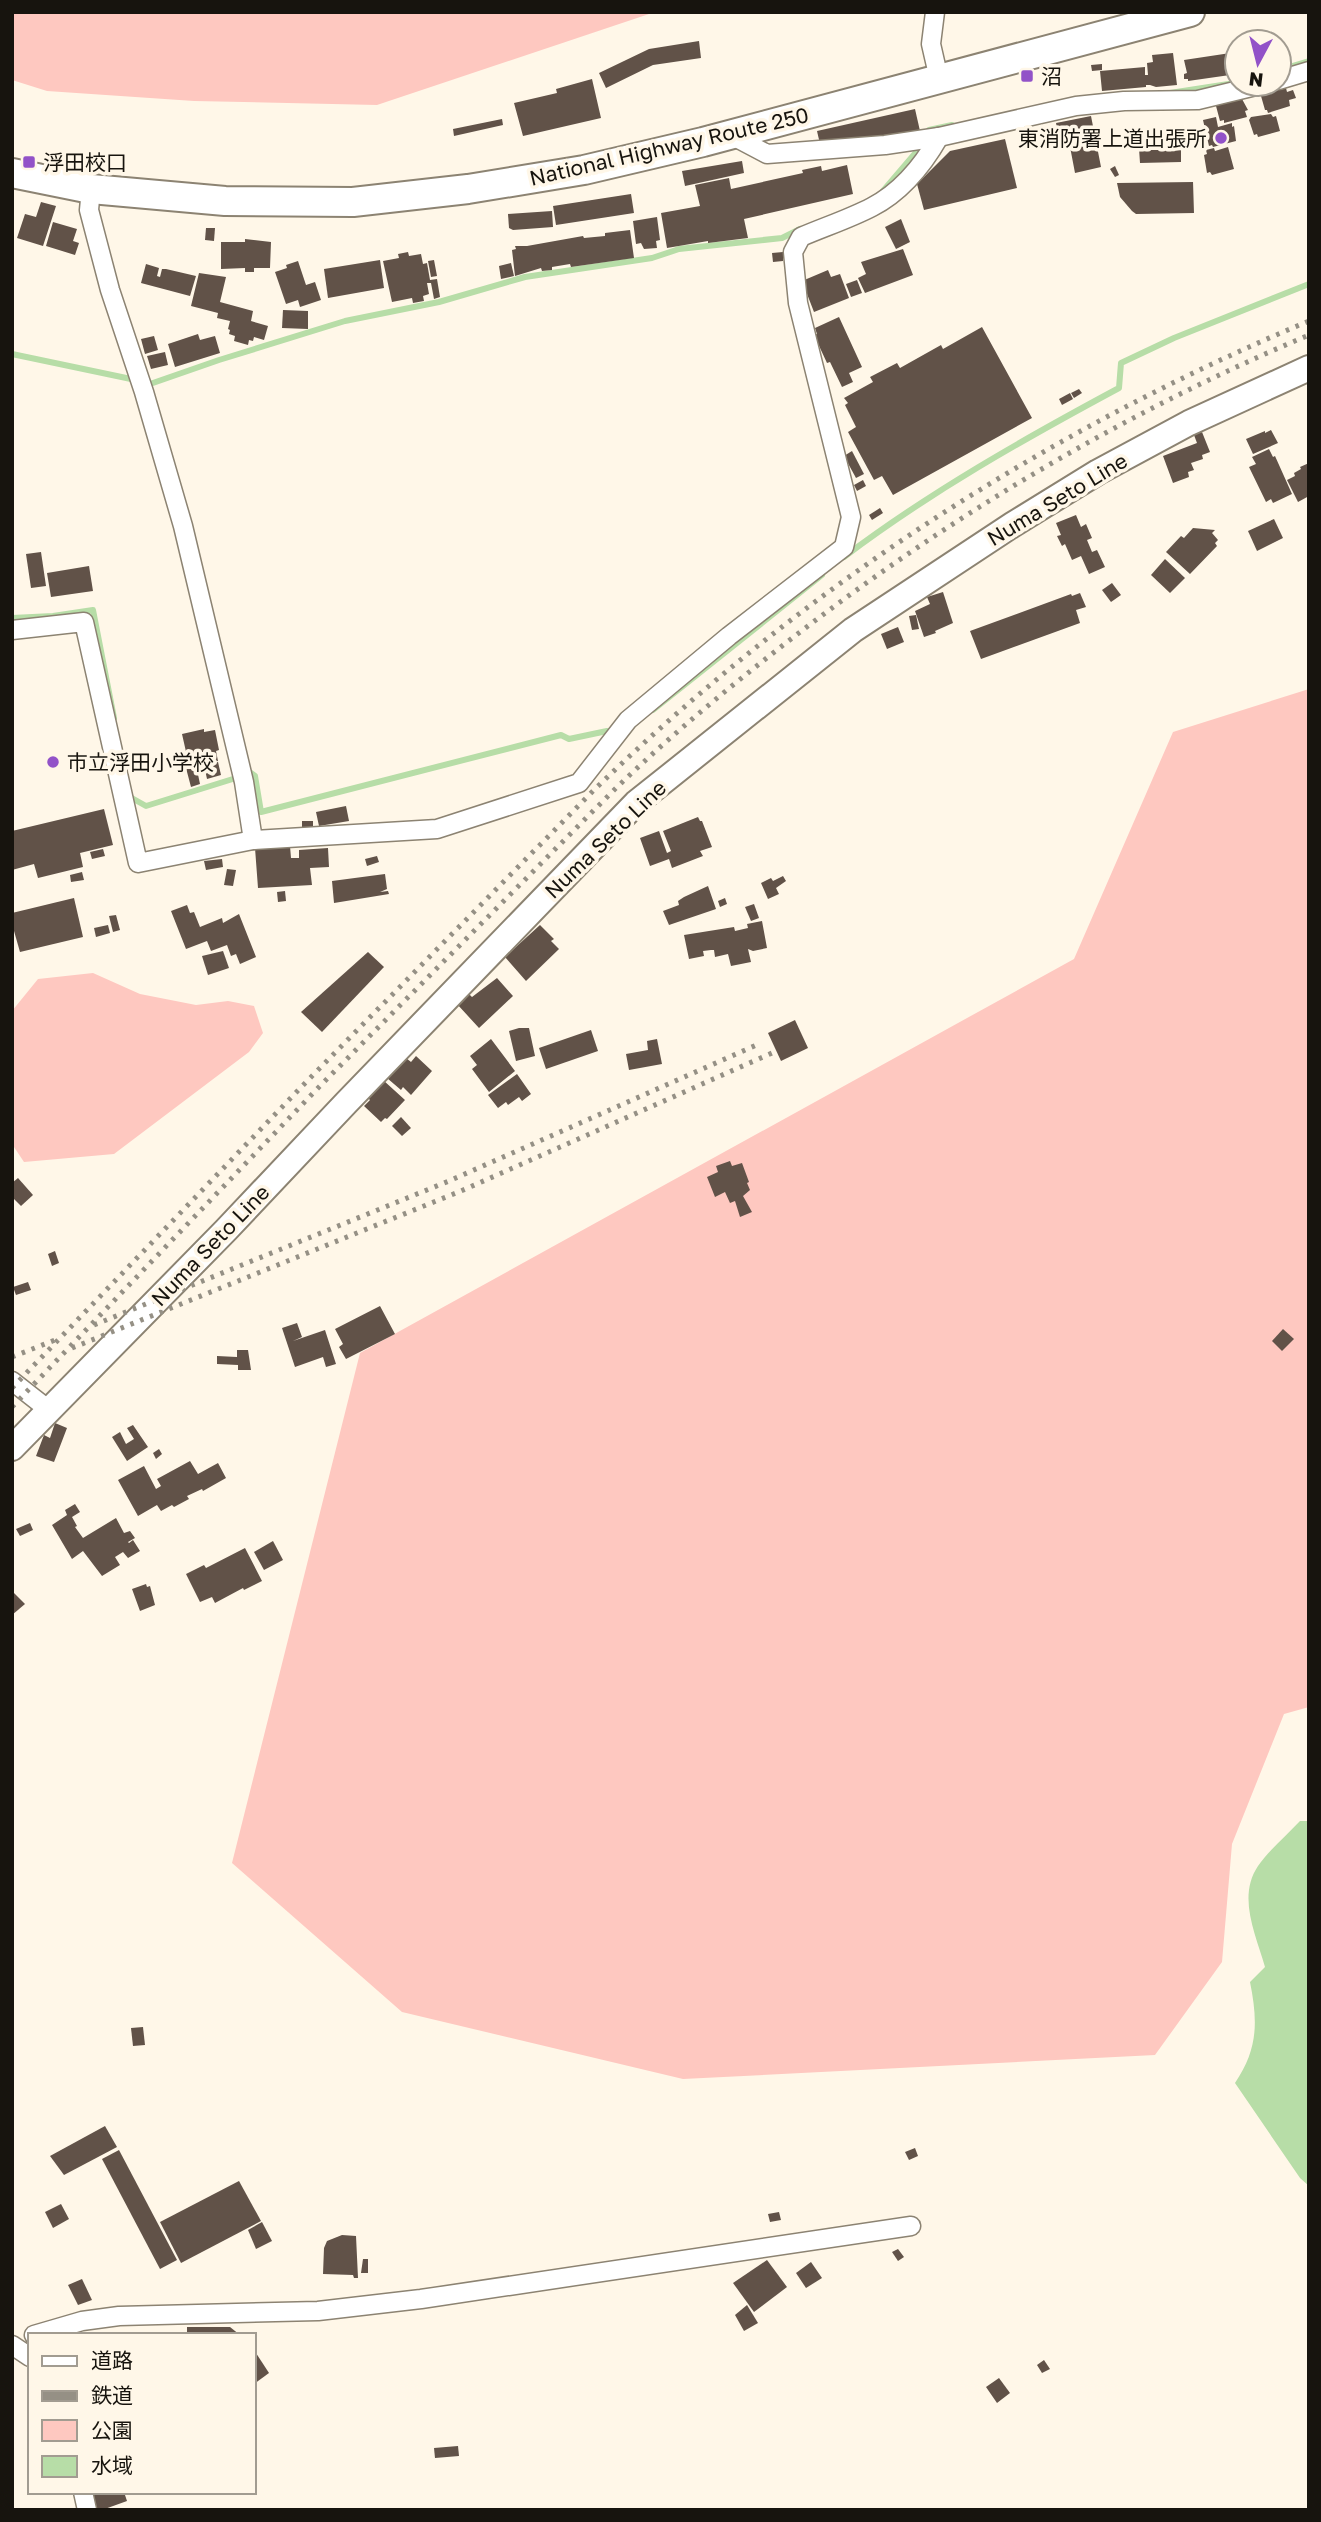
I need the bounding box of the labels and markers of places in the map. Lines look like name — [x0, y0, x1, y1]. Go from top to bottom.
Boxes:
place label: 沼 — [1041, 63, 1062, 89]
marker: 沼 — [1019, 68, 1035, 84]
place label: 東消防署上道出張所 — [1018, 125, 1207, 151]
marker: 東消防署上道出張所 — [1213, 130, 1229, 146]
place label: 浮田校口 — [43, 149, 127, 175]
marker: 浮田校口 — [21, 154, 37, 170]
place label: 市立浮田小学校 — [67, 749, 214, 775]
marker: 市立浮田小学校 — [45, 754, 61, 770]

